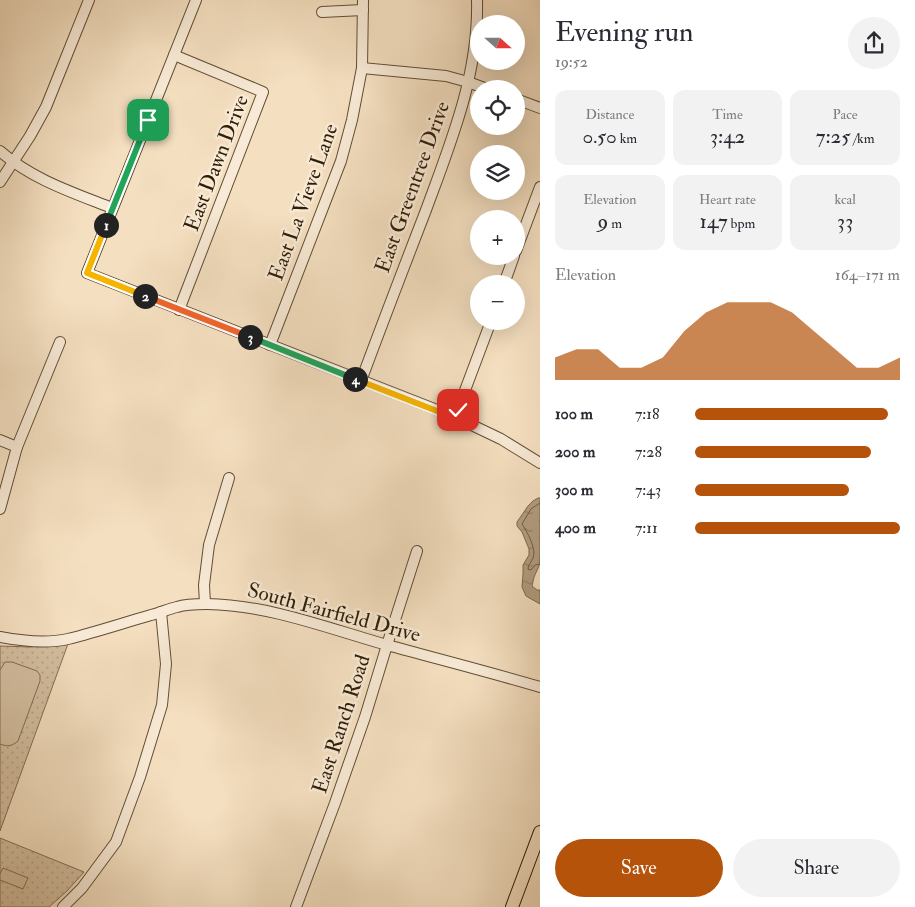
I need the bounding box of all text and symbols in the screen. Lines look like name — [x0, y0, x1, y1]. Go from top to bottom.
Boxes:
north arrow — [470, 15, 525, 70]
map controls — [470, 15, 525, 330]
text: Evening run — [555, 15, 693, 50]
button: share — [848, 17, 900, 69]
text: 19:52 — [555, 52, 588, 72]
button: locate — [470, 80, 525, 135]
street label: East Dawn Drive — [178, 91, 255, 235]
street label: East Greentree Drive — [369, 98, 456, 277]
pin — [127, 99, 169, 141]
icon: arrive — [134, 106, 162, 134]
text: Distance — [585, 106, 634, 123]
text: Time — [712, 106, 743, 123]
text: Pace — [833, 106, 858, 123]
street label: East La Vieve Lane — [263, 120, 344, 284]
text: 0.50 — [582, 123, 617, 150]
text: 3:42 — [710, 123, 745, 150]
text: 7:25 — [816, 123, 850, 150]
text: km — [617, 130, 637, 147]
text: /km — [850, 130, 875, 147]
button: layers — [470, 145, 525, 200]
text: Elevation — [583, 191, 637, 208]
text: Heart rate — [699, 191, 756, 208]
text: kcal — [834, 191, 856, 208]
text: 9 — [598, 208, 608, 235]
text: 147 — [700, 208, 728, 235]
text: 33 — [837, 208, 853, 235]
button: + — [470, 210, 525, 265]
pin: 1 — [94, 212, 118, 238]
text: m — [608, 215, 622, 232]
text: bpm — [728, 215, 755, 232]
text: 1 — [104, 217, 109, 234]
text: Elevation — [555, 265, 616, 285]
text: 164–171 m — [835, 265, 900, 285]
button: − — [470, 275, 525, 330]
pin: 2 — [132, 284, 158, 308]
text: 2 — [142, 288, 149, 305]
pin: 3 — [238, 324, 262, 350]
text: 3 — [248, 329, 253, 346]
pin: 4 — [342, 366, 368, 392]
text: 4 — [352, 371, 359, 388]
pin — [437, 389, 479, 431]
icon: check — [444, 396, 472, 424]
text: 100 m — [555, 404, 593, 424]
text: 7:18 — [635, 404, 660, 424]
text: 200 m — [555, 442, 595, 462]
text: 7:28 — [635, 442, 662, 462]
text: 300 m — [555, 480, 593, 500]
text: 7:43 — [635, 480, 661, 500]
text: 400 m — [555, 518, 596, 538]
text: 7:11 — [635, 518, 658, 538]
street label: South Fairfield Drive — [244, 576, 424, 649]
street label: East Ranch Road — [306, 651, 377, 797]
button: Save — [555, 839, 723, 897]
button: Share — [733, 839, 900, 897]

